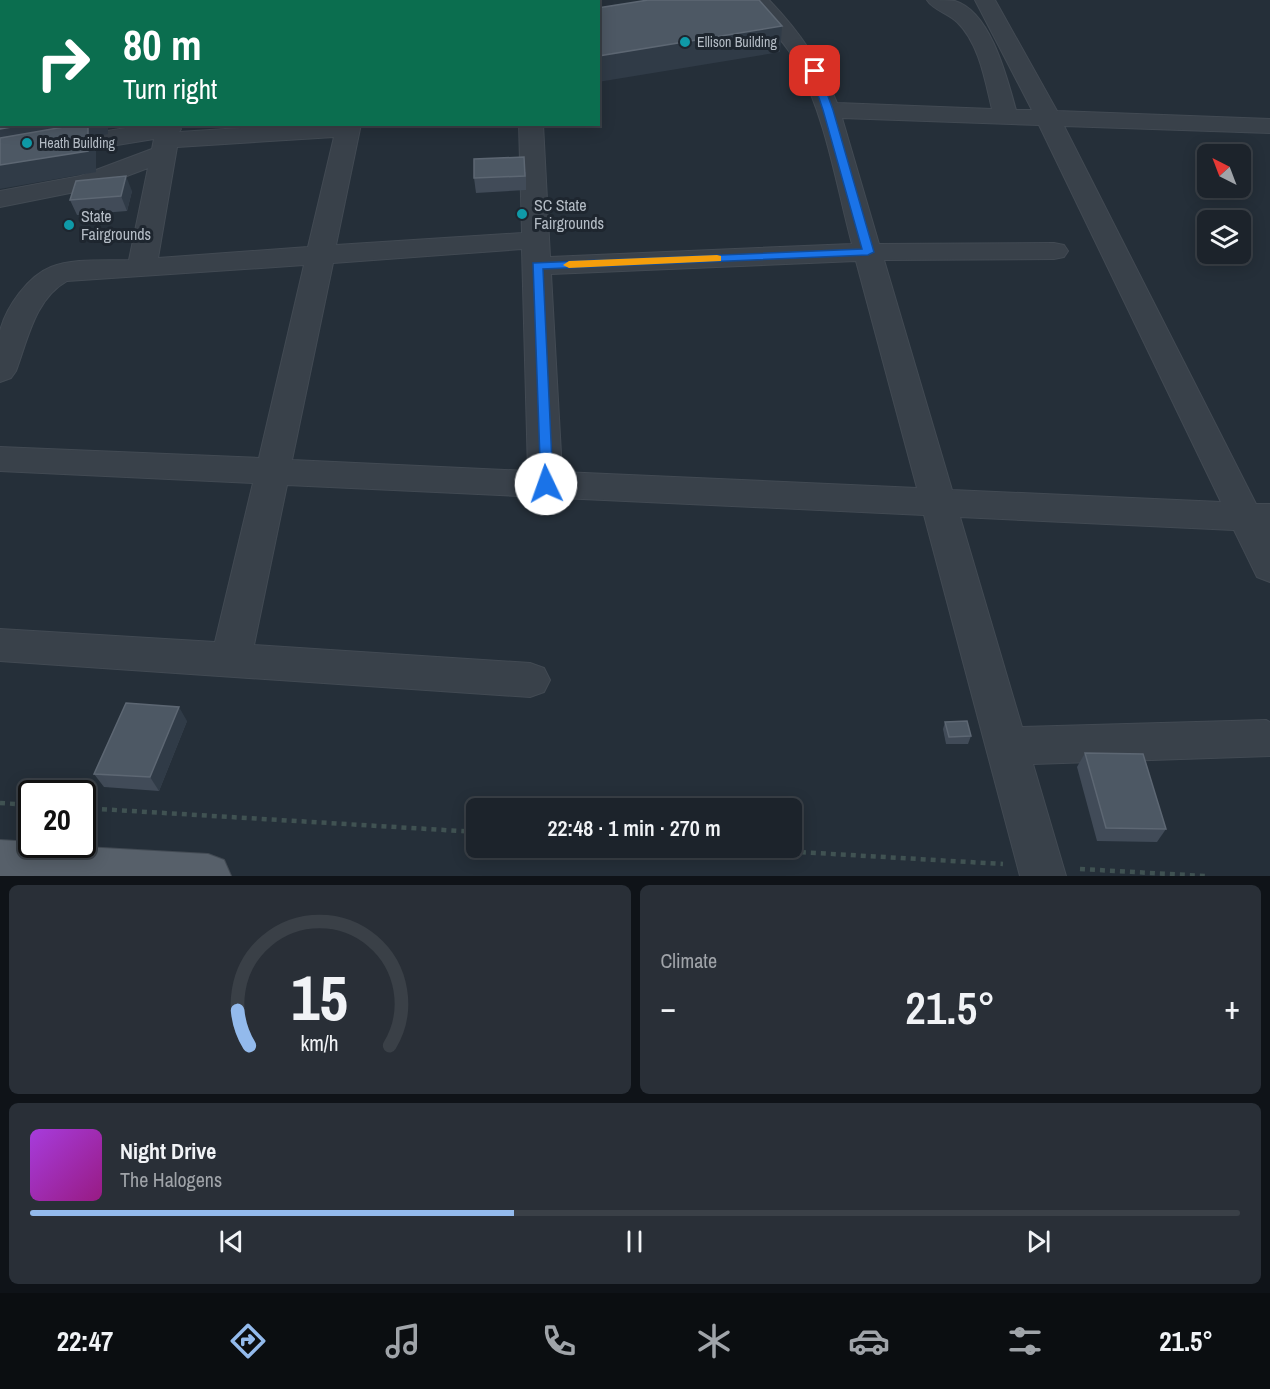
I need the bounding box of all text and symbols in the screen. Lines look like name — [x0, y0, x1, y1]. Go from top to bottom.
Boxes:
text: 80 m — [123, 17, 202, 73]
icon: right — [24, 24, 102, 102]
place label: Ellison Building — [697, 33, 777, 51]
marker: Ellison Building — [678, 35, 692, 49]
pin — [789, 45, 840, 96]
icon: arrive — [798, 54, 831, 87]
text: Turn right — [123, 71, 217, 107]
place label: Heath Building — [39, 134, 116, 152]
marker: Heath Building — [20, 136, 34, 150]
north arrow — [1197, 144, 1251, 198]
map controls — [1197, 144, 1251, 264]
place label: SC State Fairgrounds — [534, 194, 604, 234]
place label: State Fairgrounds — [81, 205, 151, 245]
marker: SC State Fairgrounds — [515, 207, 529, 221]
button: layers — [1197, 210, 1251, 264]
marker: State Fairgrounds — [62, 218, 76, 232]
position arrow — [514, 452, 578, 516]
speed limit sign: 20 — [18, 780, 96, 858]
text: 22:48 · 1 min · 270 m — [547, 813, 721, 843]
text: Climate — [661, 947, 717, 974]
text: 15 — [291, 955, 348, 1039]
text: 21.5° — [905, 977, 995, 1038]
text: − — [661, 985, 676, 1029]
text: + — [1224, 985, 1240, 1029]
text: km/h — [301, 1030, 339, 1059]
text: Night Drive — [120, 1136, 216, 1166]
text: The Halogens — [120, 1166, 222, 1193]
icon: previous — [215, 1225, 248, 1258]
icon: pause — [618, 1225, 651, 1258]
icon: next — [1022, 1225, 1055, 1258]
icon: directions — [227, 1320, 269, 1362]
icon: music — [382, 1320, 424, 1362]
icon: phone — [538, 1320, 580, 1362]
icon: climate — [693, 1320, 735, 1362]
icon: car — [848, 1320, 890, 1362]
icon: filters — [1004, 1320, 1046, 1362]
text: 22:47 — [57, 1323, 113, 1359]
text: 21.5° — [1159, 1323, 1213, 1359]

